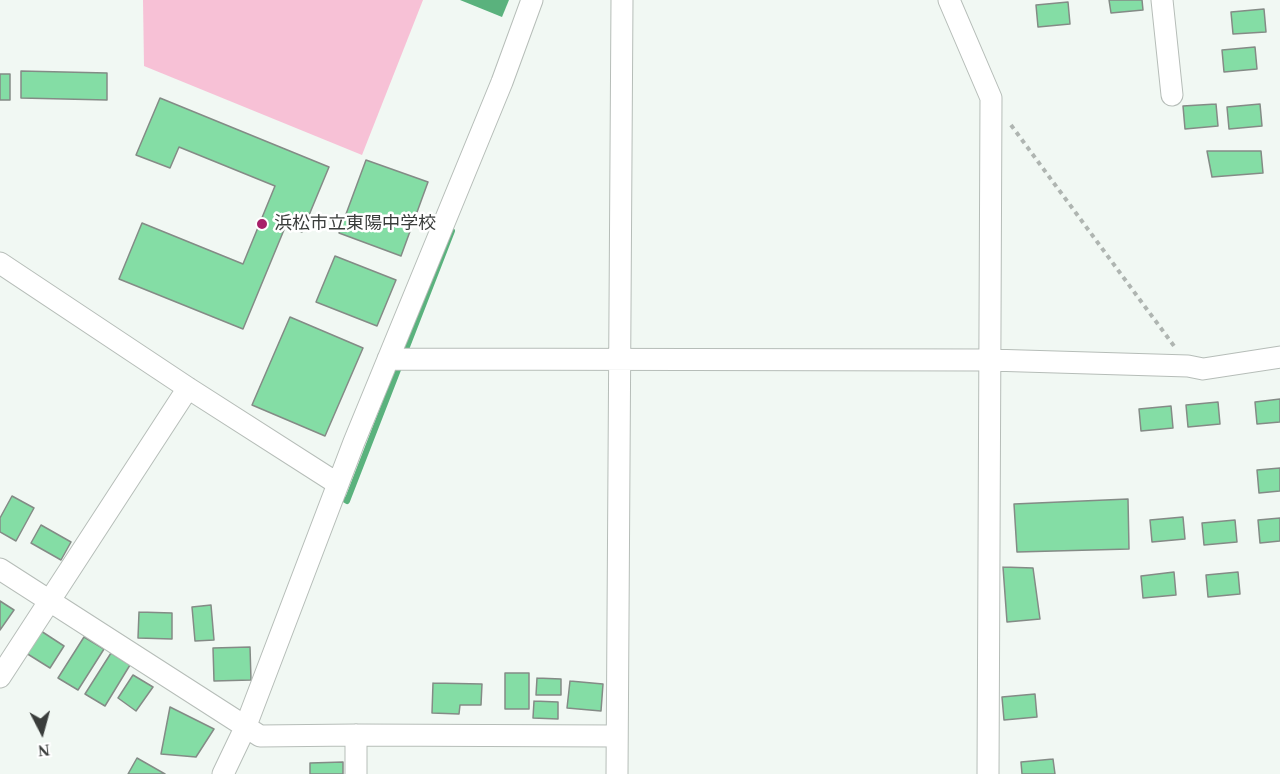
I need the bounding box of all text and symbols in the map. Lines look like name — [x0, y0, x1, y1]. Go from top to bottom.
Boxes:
place label: 浜松市立東陽中学校 — [274, 213, 436, 235]
marker: 浜松市立東陽中学校 — [255, 217, 269, 231]
north arrow — [12, 702, 72, 762]
text: N — [37, 741, 51, 759]

